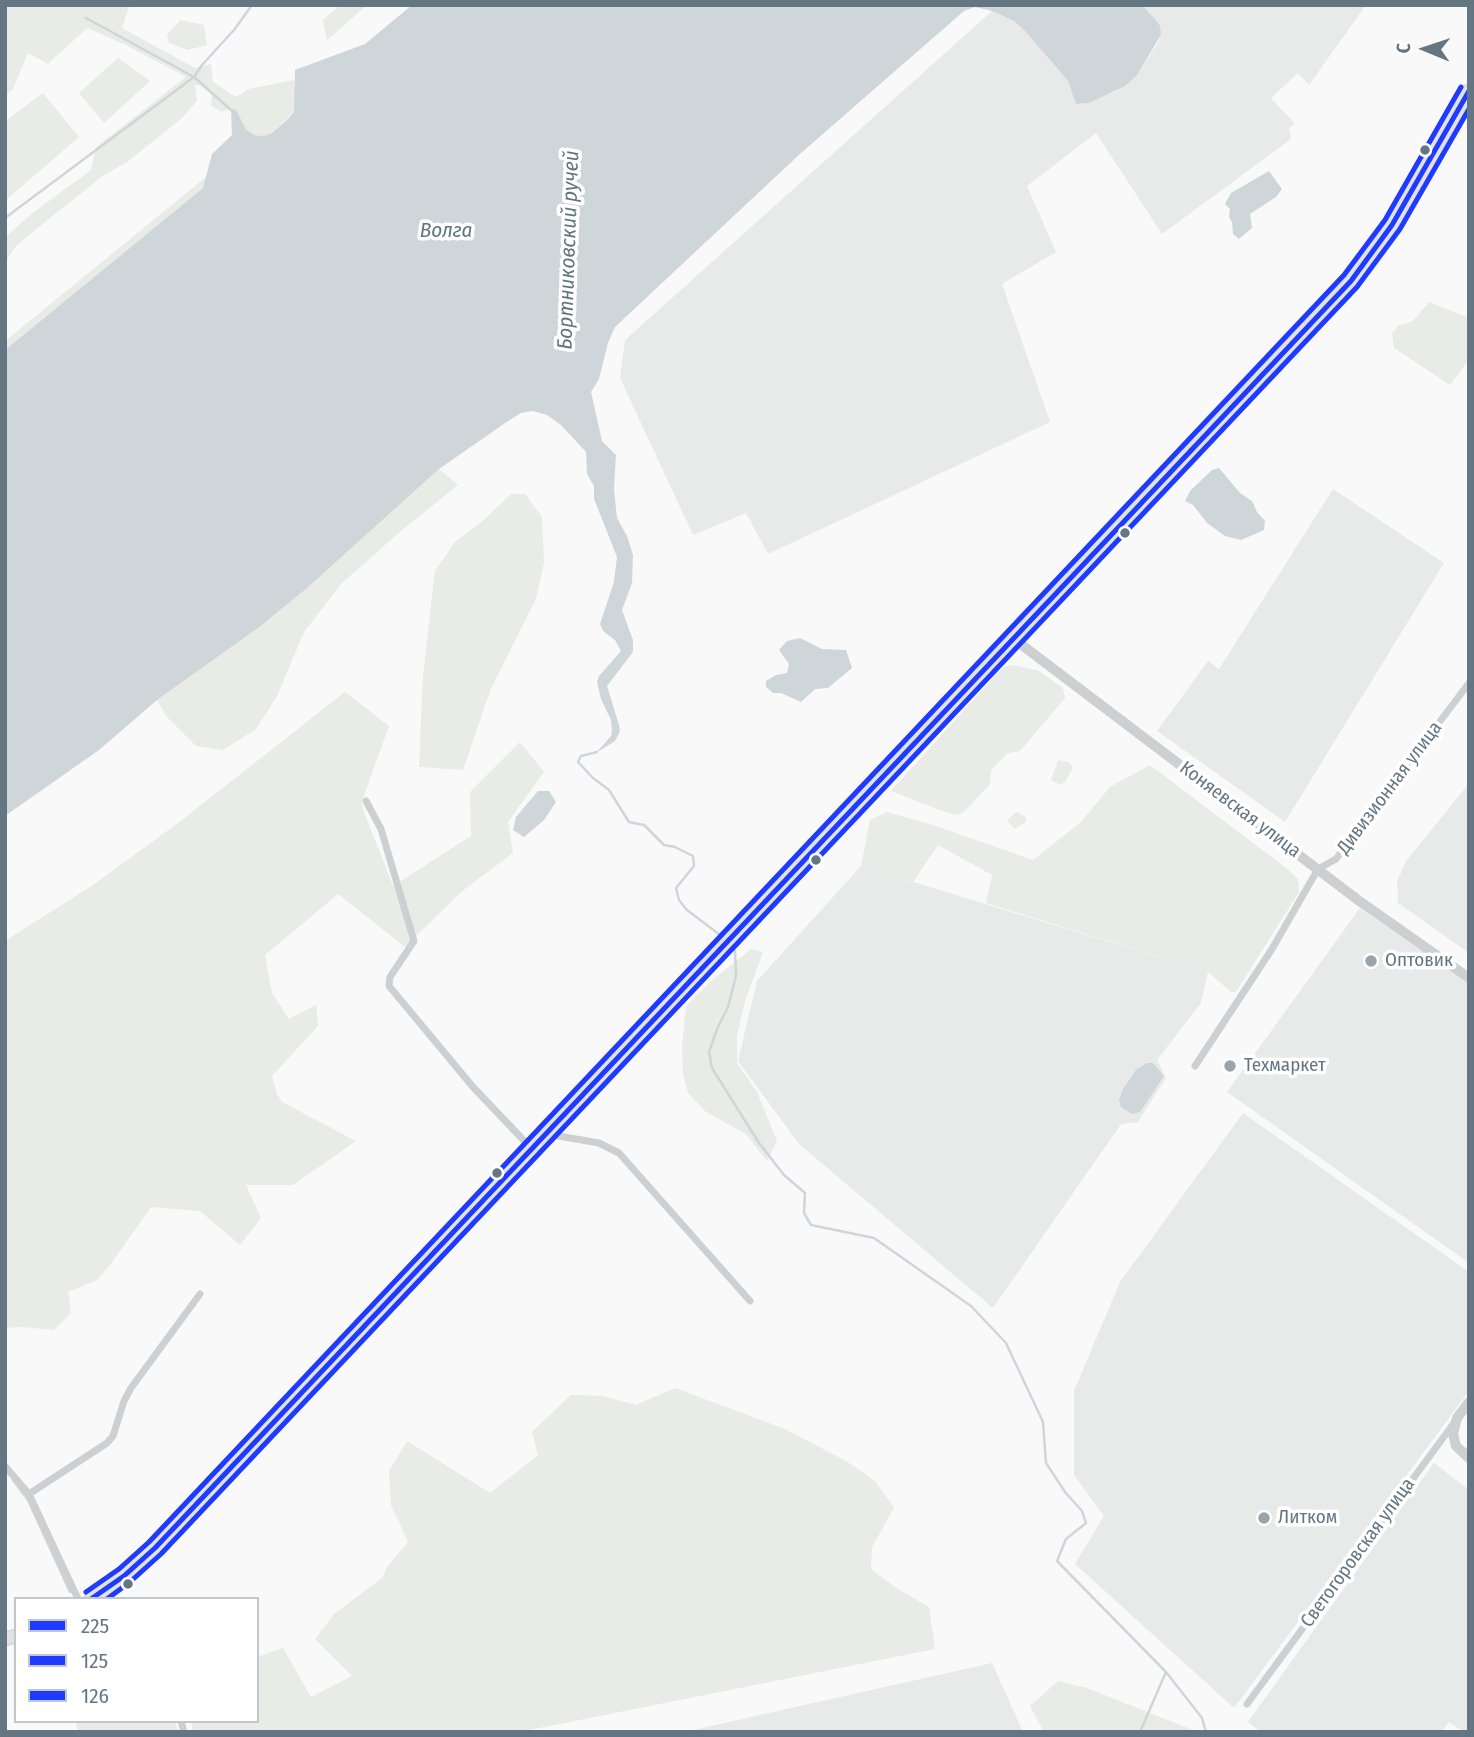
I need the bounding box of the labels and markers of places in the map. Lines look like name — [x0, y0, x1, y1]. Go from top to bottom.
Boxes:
unlabelled marker — [1418, 143, 1432, 157]
unlabelled marker — [1118, 526, 1132, 540]
unlabelled marker — [809, 853, 823, 867]
place label: Оптовик — [1385, 950, 1453, 972]
marker: Оптовик — [1363, 953, 1379, 969]
place label: Техмаркет — [1244, 1055, 1326, 1077]
marker: Техмаркет — [1222, 1058, 1238, 1074]
unlabelled marker — [490, 1166, 504, 1180]
place label: Литком — [1278, 1507, 1337, 1529]
marker: Литком — [1256, 1510, 1272, 1526]
unlabelled marker — [121, 1577, 135, 1591]

